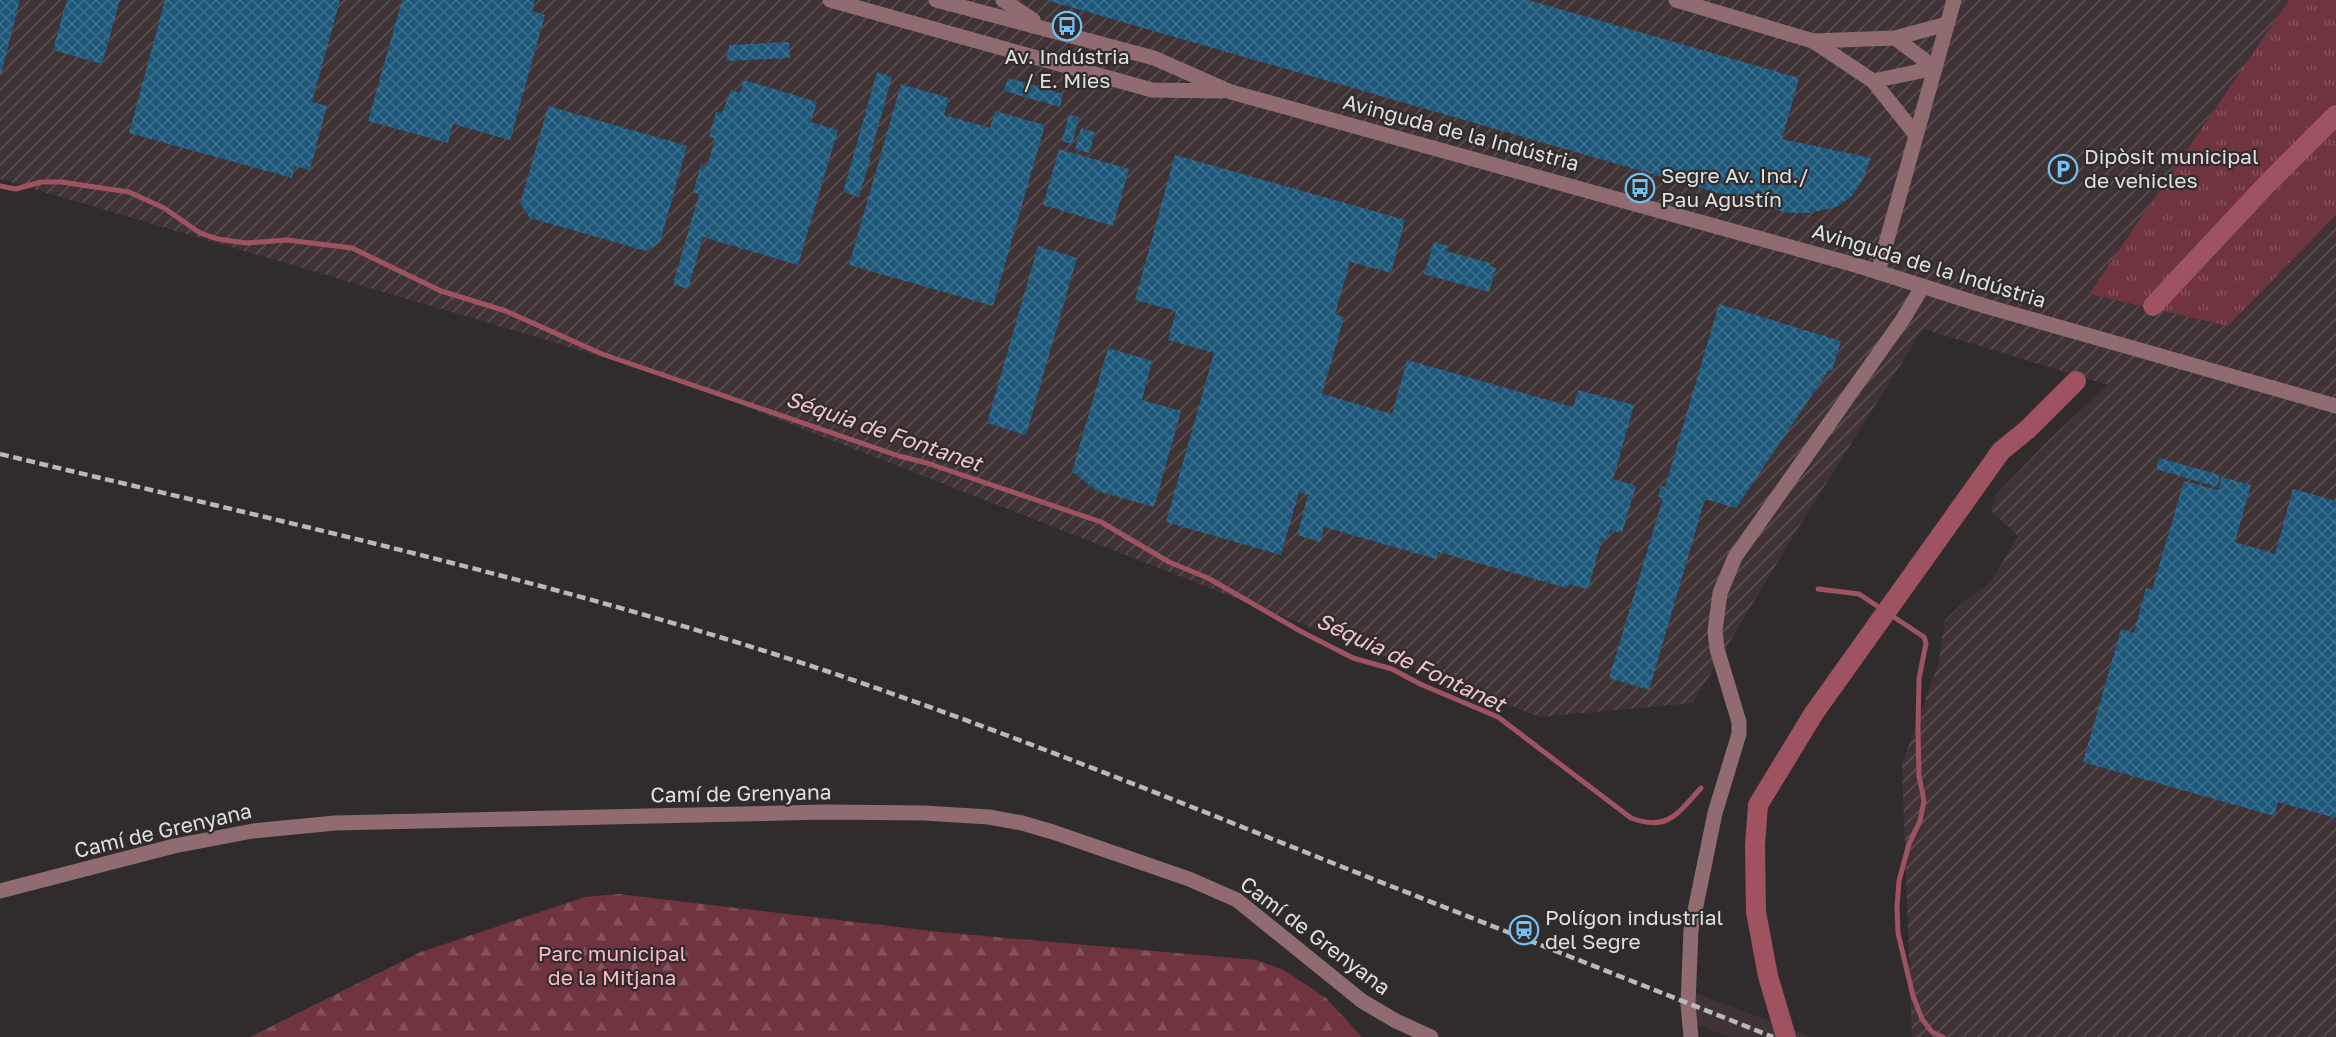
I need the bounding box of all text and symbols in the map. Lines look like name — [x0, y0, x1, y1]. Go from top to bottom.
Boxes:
bus stop icon: Av. Indústria / E. Mies — [1051, 10, 1083, 42]
place label: Av. Indústria / E. Mies — [1004, 43, 1130, 93]
street label: Avinguda de la Indústria — [1340, 88, 1582, 176]
place label: Dipòsit municipal de vehicles — [2084, 143, 2259, 193]
parking icon: Dipòsit municipal de vehicles — [2047, 153, 2079, 185]
place label: Segre Av. Ind./ Pau Agustín — [1661, 162, 1809, 212]
bus stop icon: Segre Av. Ind./ Pau Agustín — [1624, 172, 1656, 204]
street label: Avinguda de la Indústria — [1809, 217, 2049, 313]
water label: Séquia de Fontanet — [783, 384, 988, 477]
water label: Séquia de Fontanet — [1313, 606, 1512, 718]
street label: Camí de Grenyana — [650, 778, 832, 808]
street label: Camí de Grenyana — [72, 797, 254, 863]
street label: Camí de Grenyana — [1235, 870, 1396, 1000]
place label: Polígon industrial del Segre — [1545, 904, 1723, 954]
station icon: Polígon industrial del Segre — [1508, 914, 1540, 946]
park label: Parc municipal de la Mitjana — [538, 940, 686, 990]

